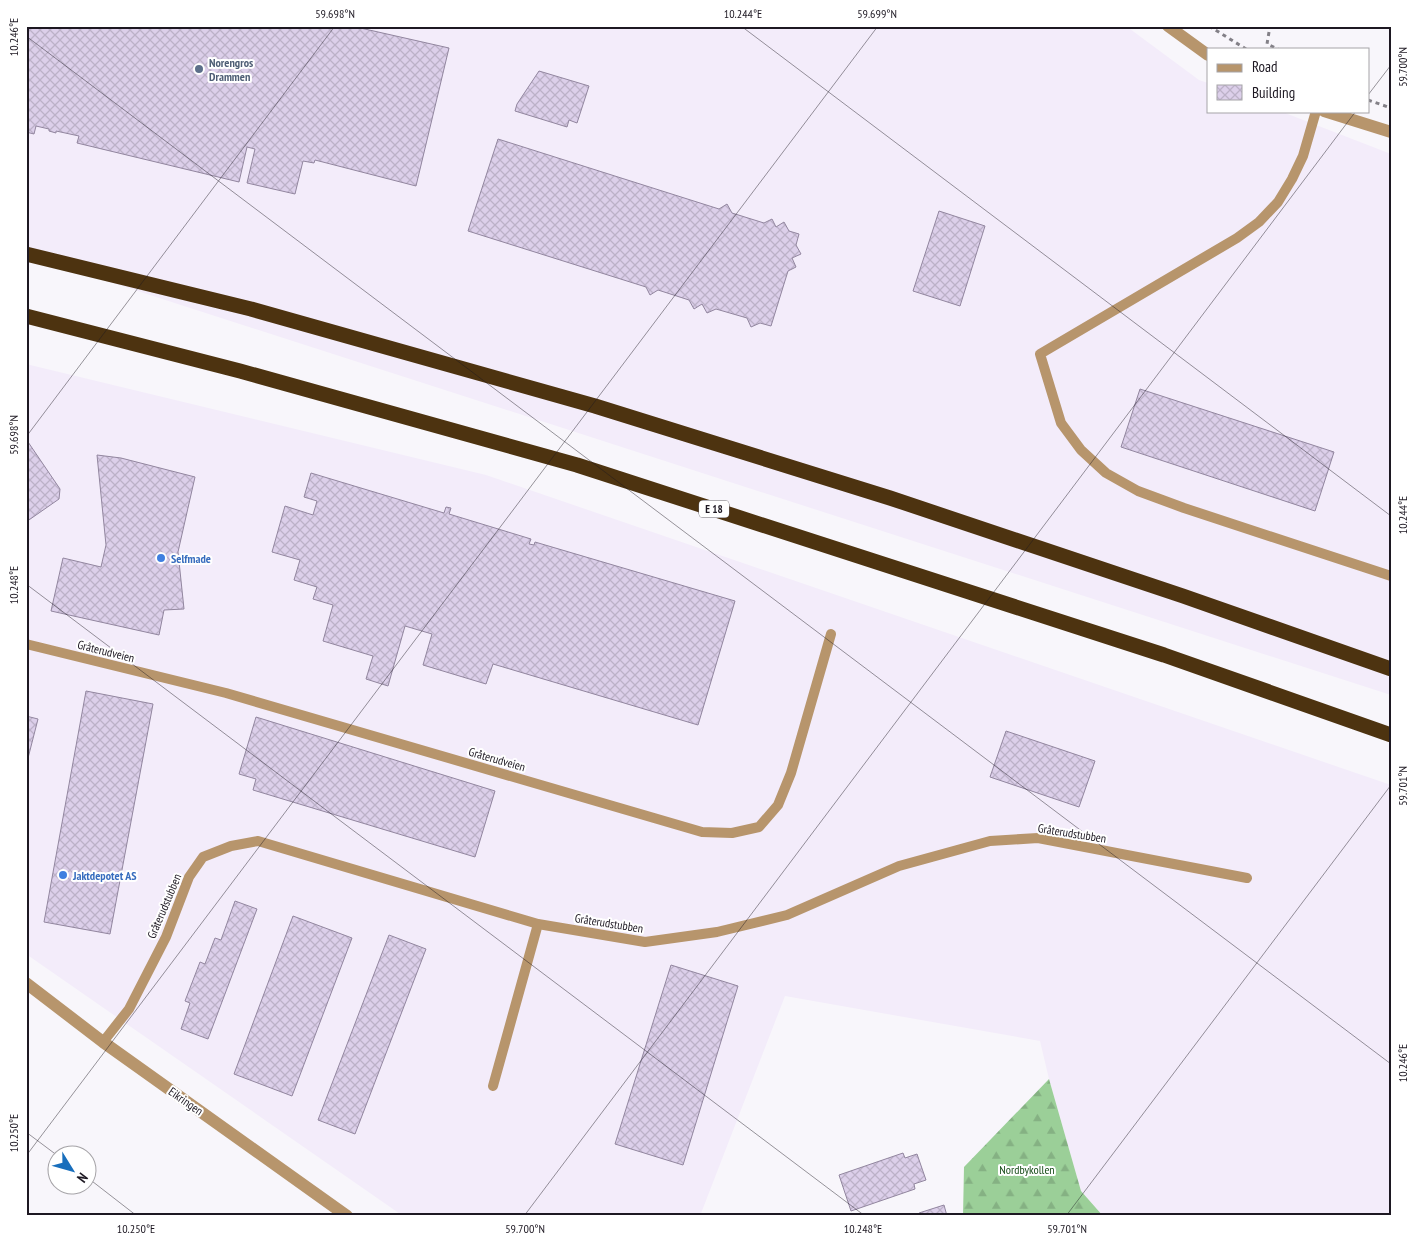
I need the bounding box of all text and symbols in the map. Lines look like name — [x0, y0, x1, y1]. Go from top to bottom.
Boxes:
text: 59.698°N — [315, 6, 355, 21]
text: 10.244°E — [724, 6, 762, 21]
text: 59.699°N — [857, 6, 897, 21]
text: 10.246°E — [6, 18, 21, 56]
text: 59.700°N — [1395, 47, 1410, 87]
legend — [1207, 48, 1370, 112]
place label: Norengros Drammen — [209, 55, 253, 84]
text: Road — [1252, 57, 1278, 76]
marker: Norengros Drammen — [193, 63, 205, 75]
text: Building — [1252, 83, 1295, 102]
text: 59.698°N — [6, 415, 21, 455]
text: 10.244°E — [1395, 496, 1410, 534]
road number: E 18 — [699, 500, 729, 518]
place label: Selfmade — [171, 551, 211, 566]
marker: Selfmade — [155, 552, 167, 564]
text: 10.248°E — [6, 566, 21, 604]
street label: Gråterudveien — [76, 637, 136, 665]
street label: Gråterudveien — [467, 744, 527, 774]
text: 59.701°N — [1395, 766, 1410, 806]
street label: Gråterudstubben — [1037, 820, 1107, 846]
place label: Jaktdepotet AS — [72, 868, 137, 883]
marker: Jaktdepotet AS — [57, 869, 69, 881]
street label: Gråterudstubben — [144, 871, 184, 941]
street label: Gråterudstubben — [574, 910, 644, 936]
text: 10.246°E — [1395, 1044, 1410, 1082]
street label: Eikringen — [166, 1084, 206, 1118]
text: 10.250°E — [6, 1114, 21, 1152]
north arrow — [48, 1144, 98, 1194]
park label: Nordbykollen — [999, 1162, 1055, 1177]
text: N — [73, 1169, 92, 1186]
text: 10.250°E — [117, 1221, 155, 1236]
text: 59.700°N — [505, 1221, 545, 1236]
text: 10.248°E — [844, 1221, 882, 1236]
text: 59.701°N — [1047, 1221, 1087, 1236]

